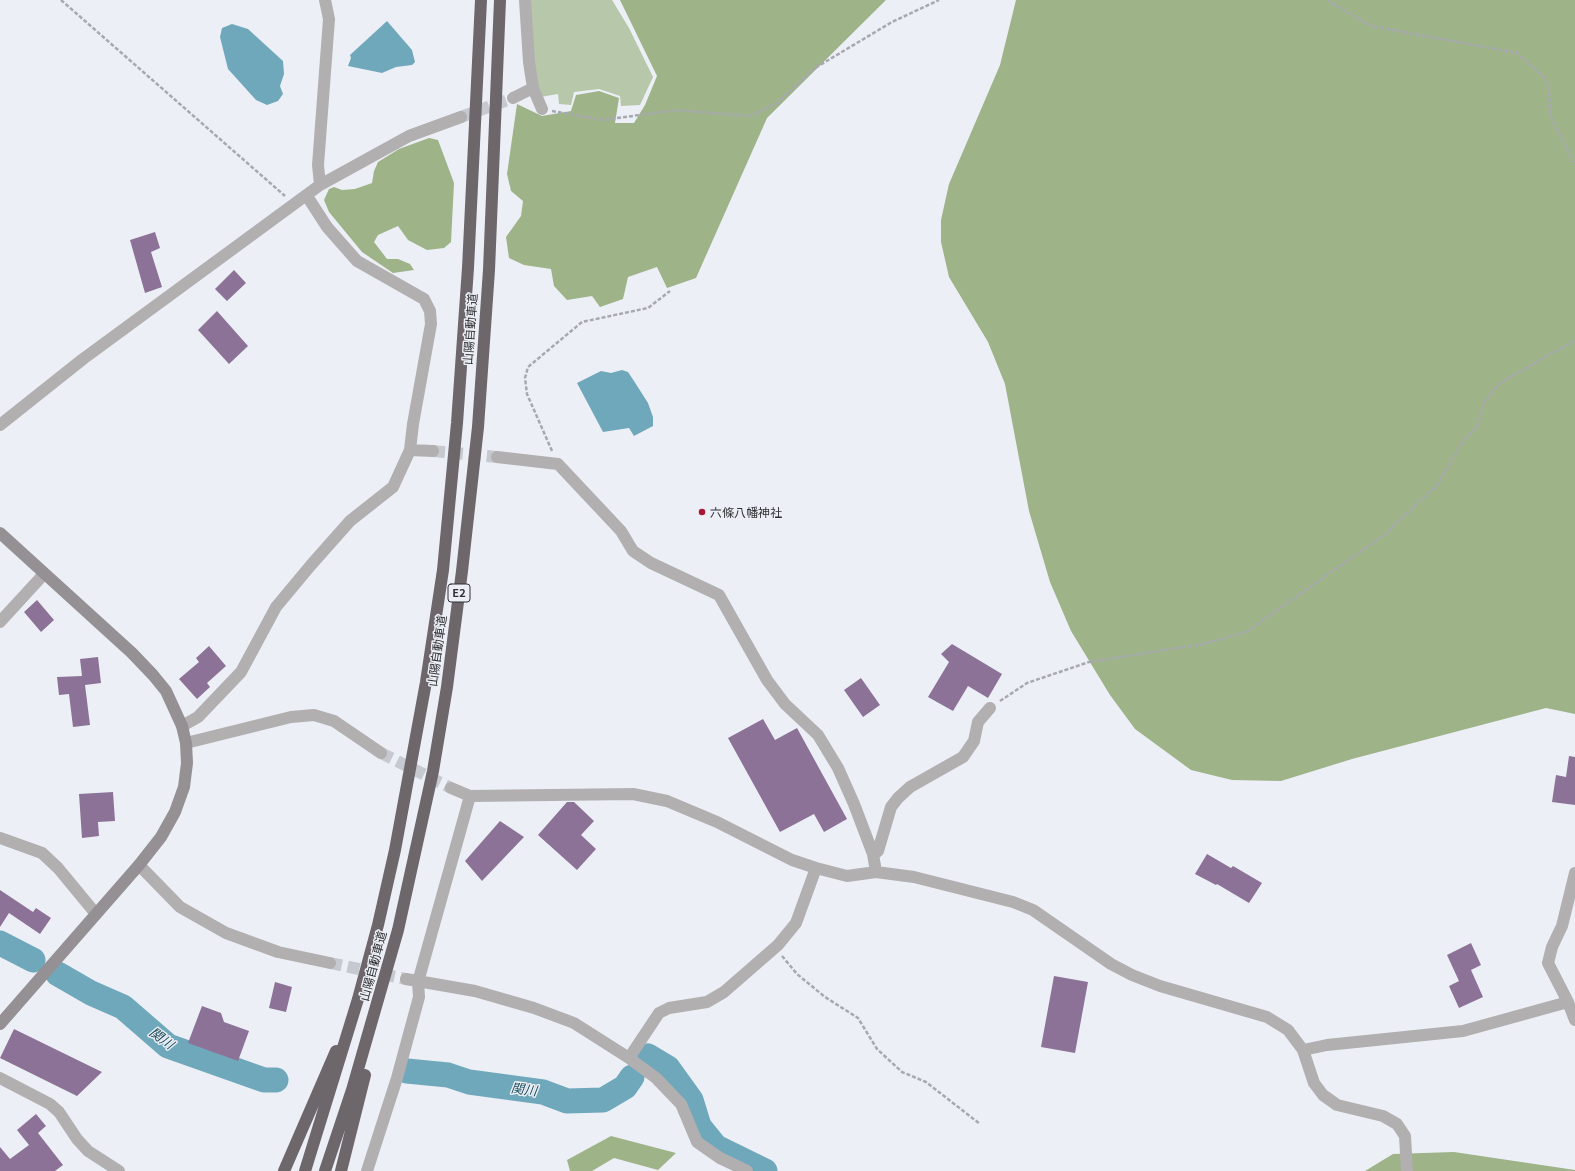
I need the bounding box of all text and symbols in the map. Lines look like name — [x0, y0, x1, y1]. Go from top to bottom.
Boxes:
street label: 山陽自動車道 — [460, 293, 480, 365]
place label: 六條八幡神社 — [710, 505, 782, 519]
marker: 六條八幡神社 — [697, 507, 707, 517]
road number: E2 — [448, 584, 470, 602]
street label: 山陽自動車道 — [425, 614, 449, 688]
street label: 山陽自動車道 — [357, 929, 389, 1003]
water label: 関川 — [147, 1024, 177, 1052]
water label: 関川 — [510, 1080, 538, 1098]

